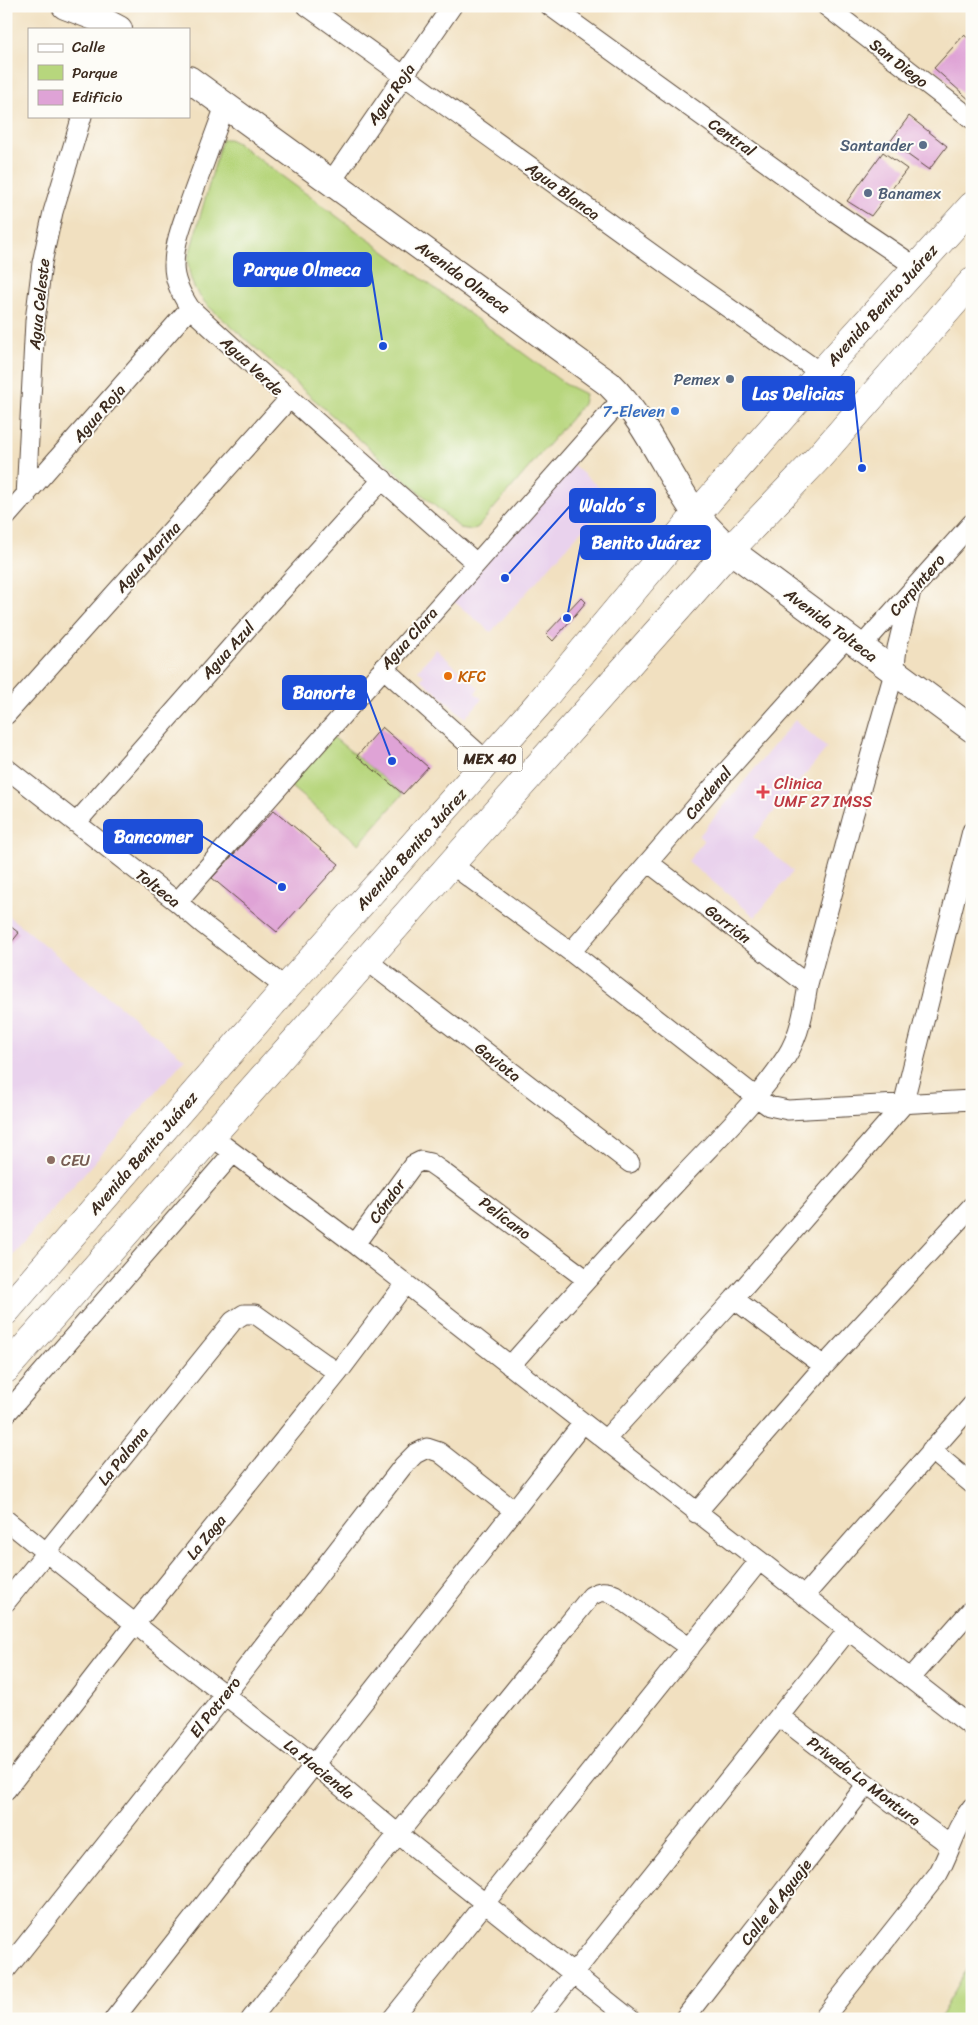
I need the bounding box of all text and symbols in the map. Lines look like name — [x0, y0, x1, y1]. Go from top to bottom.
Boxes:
legend — [28, 28, 190, 118]
street label: San Diego — [863, 30, 935, 96]
text: Calle — [72, 34, 105, 60]
street label: Agua Roja — [358, 57, 423, 132]
text: Parque — [72, 60, 117, 86]
text: Edificio — [72, 84, 123, 110]
street label: Central — [702, 110, 762, 165]
place label: Santander — [840, 131, 914, 160]
marker: Santander — [917, 139, 929, 151]
street label: Agua Blanca — [519, 153, 607, 228]
place label: Banamex — [878, 179, 942, 208]
marker: Banamex — [862, 187, 874, 199]
street label: Avenida Olmeca — [409, 232, 517, 322]
street label: Avenida Benito Juárez — [818, 237, 945, 374]
callout: Parque Olmeca — [234, 253, 371, 286]
text: Parque Olmeca — [244, 254, 361, 286]
street label: Agua Celeste — [20, 257, 58, 352]
street label: Agua Verde — [213, 328, 291, 403]
place label: Pemex — [673, 365, 721, 394]
marker: Pemex — [724, 373, 736, 385]
street label: Agua Roja — [64, 377, 133, 450]
callout: Las Delicias — [743, 377, 854, 410]
text: Las Delicias — [752, 378, 845, 410]
place label: 7-Eleven — [602, 397, 665, 426]
marker: 7-Eleven — [669, 405, 681, 417]
callout: Waldo´s — [570, 489, 655, 522]
text: Waldo´s — [579, 490, 645, 522]
street label: Agua Marina — [107, 514, 189, 600]
callout: Benito Juárez — [581, 526, 710, 559]
text: Benito Juárez — [591, 527, 702, 559]
street label: Carpintero — [881, 547, 953, 623]
street label: Avenida Tolteca — [777, 579, 884, 670]
street label: Agua Clara — [372, 600, 445, 677]
street label: Agua Azul — [193, 614, 263, 687]
place label: KFC — [458, 662, 486, 691]
marker: KFC — [442, 670, 454, 682]
callout: Banorte — [283, 676, 366, 709]
text: Banorte — [293, 677, 356, 709]
road number: MEX 40 — [458, 746, 522, 772]
street label: Cardenal — [677, 759, 739, 826]
place label: Clinica UMF 27 IMSS — [774, 769, 872, 816]
street label: Avenida Benito Juárez — [347, 781, 474, 918]
marker: Clinica UMF 27 IMSS — [756, 785, 770, 799]
callout: Bancomer — [104, 820, 202, 853]
text: Bancomer — [114, 821, 194, 853]
street label: Tolteca — [129, 861, 187, 915]
street label: Gorrión — [698, 896, 758, 952]
street label: Gaviota — [468, 1034, 528, 1090]
street label: Avenida Benito Juárez — [80, 1084, 206, 1222]
place label: CEU — [61, 1146, 91, 1175]
marker: CEU — [45, 1154, 57, 1166]
street label: Cóndor — [361, 1171, 414, 1230]
street label: Pelícano — [472, 1189, 538, 1248]
street label: La Paloma — [90, 1420, 156, 1492]
street label: La Zaga — [178, 1508, 234, 1566]
street label: El Potrero — [182, 1670, 249, 1744]
street label: Privada La Montura — [801, 1728, 927, 1834]
street label: La Hacienda — [277, 1731, 362, 1808]
street label: Calle el Aguaje — [733, 1852, 820, 1952]

